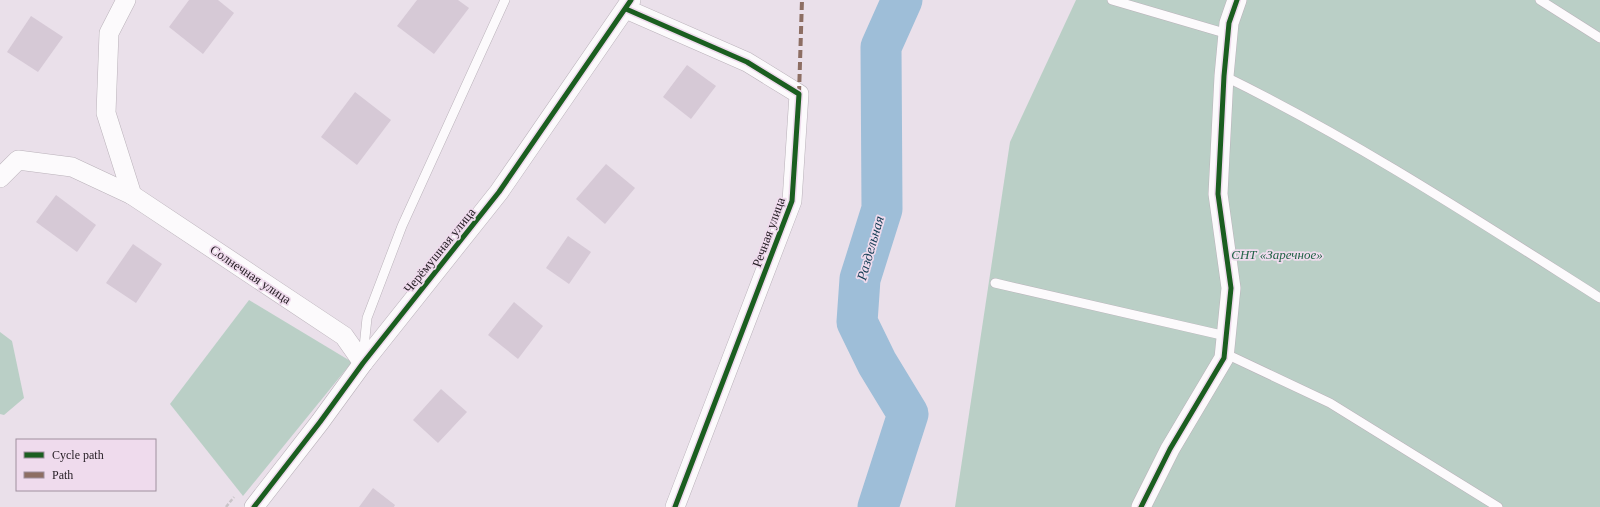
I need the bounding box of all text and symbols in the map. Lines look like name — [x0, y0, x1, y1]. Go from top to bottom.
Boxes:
street label: Речная улица — [749, 195, 788, 269]
street label: Черёмушная улица — [400, 205, 478, 296]
water label: Раздельная — [854, 214, 887, 283]
street label: Солнечная улица — [207, 242, 294, 307]
park label: СНТ «Заречное» — [1231, 247, 1323, 262]
legend — [16, 439, 156, 491]
text: Cycle path — [52, 448, 104, 462]
text: Path — [52, 468, 73, 482]

